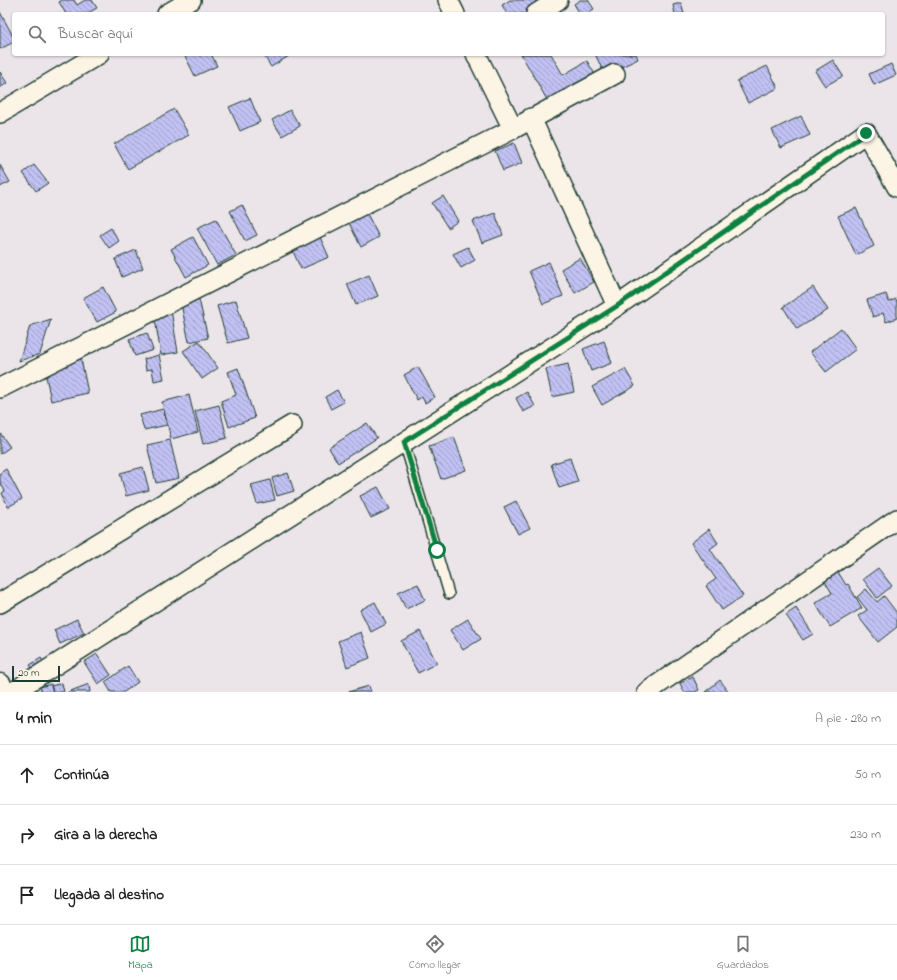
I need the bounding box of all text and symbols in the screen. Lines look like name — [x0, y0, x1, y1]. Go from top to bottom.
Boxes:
search box — [12, 12, 885, 56]
icon: search — [26, 23, 48, 45]
text: Buscar aquí — [58, 23, 133, 45]
route end — [857, 124, 875, 142]
route start — [428, 541, 446, 559]
scale bar — [12, 664, 60, 683]
text: 20 m — [18, 665, 40, 681]
text: 4 min — [16, 706, 52, 731]
text: A pie · 280 m — [815, 709, 881, 728]
icon: ahead — [16, 764, 38, 786]
text: Continúa — [54, 764, 109, 786]
text: 50 m — [855, 765, 881, 784]
icon: right — [16, 824, 38, 846]
text: Gira a la derecha — [54, 824, 157, 846]
text: 230 m — [850, 825, 881, 844]
icon: arrive — [16, 884, 38, 906]
text: Llegada al destino — [54, 884, 164, 906]
tab: Mapa — [128, 933, 153, 973]
tab: Cómo llegar — [409, 933, 461, 973]
tab: Guardados — [717, 933, 769, 973]

